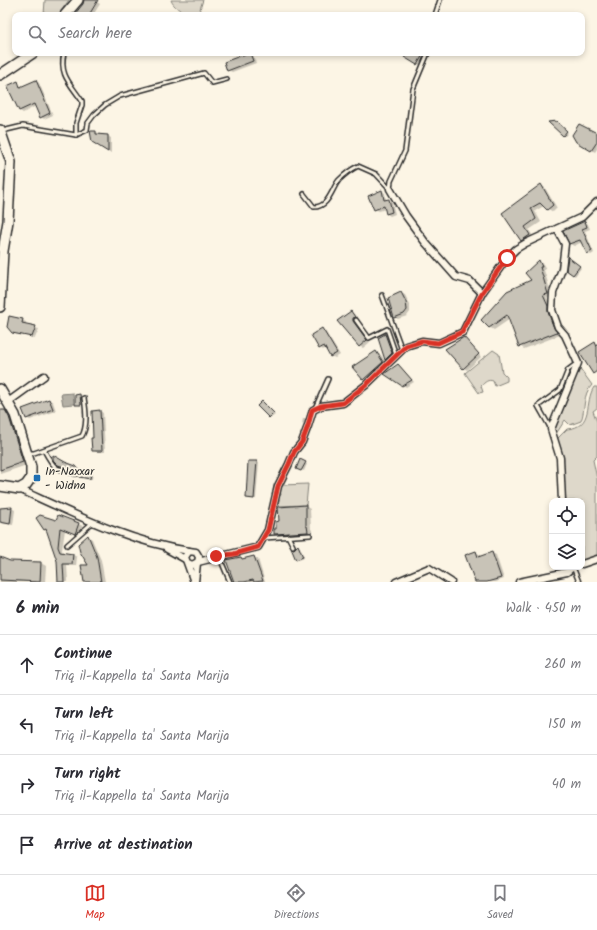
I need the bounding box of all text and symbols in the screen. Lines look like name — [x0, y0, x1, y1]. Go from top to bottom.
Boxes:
search box — [12, 12, 585, 56]
text: Search here — [58, 22, 132, 46]
icon: search — [26, 23, 48, 45]
route start — [498, 249, 516, 267]
place label: In-Naxxar - Widna — [45, 462, 95, 495]
marker: In-Naxxar - Widna — [32, 473, 42, 483]
map controls — [549, 498, 585, 570]
button: locate — [549, 498, 585, 534]
button: layers — [549, 534, 585, 570]
route end — [207, 547, 225, 565]
text: 6 min — [16, 595, 60, 622]
text: Walk · 450 m — [506, 598, 581, 619]
text: Continue — [54, 642, 112, 666]
icon: ahead — [16, 654, 38, 676]
text: 260 m — [544, 654, 581, 675]
text: Triq il-Kappella ta' Santa Marija — [54, 666, 229, 687]
text: Turn left — [54, 702, 114, 726]
icon: left — [16, 714, 38, 736]
text: 150 m — [548, 714, 581, 735]
text: Triq il-Kappella ta' Santa Marija — [54, 726, 229, 747]
text: Turn right — [54, 762, 121, 786]
icon: right — [16, 774, 38, 796]
text: 40 m — [552, 774, 581, 795]
text: Triq il-Kappella ta' Santa Marija — [54, 786, 229, 807]
text: Arrive at destination — [54, 833, 193, 857]
icon: arrive — [16, 834, 38, 856]
tab: Map — [84, 882, 106, 924]
tab: Directions — [274, 882, 319, 924]
tab: Saved — [487, 882, 513, 924]

